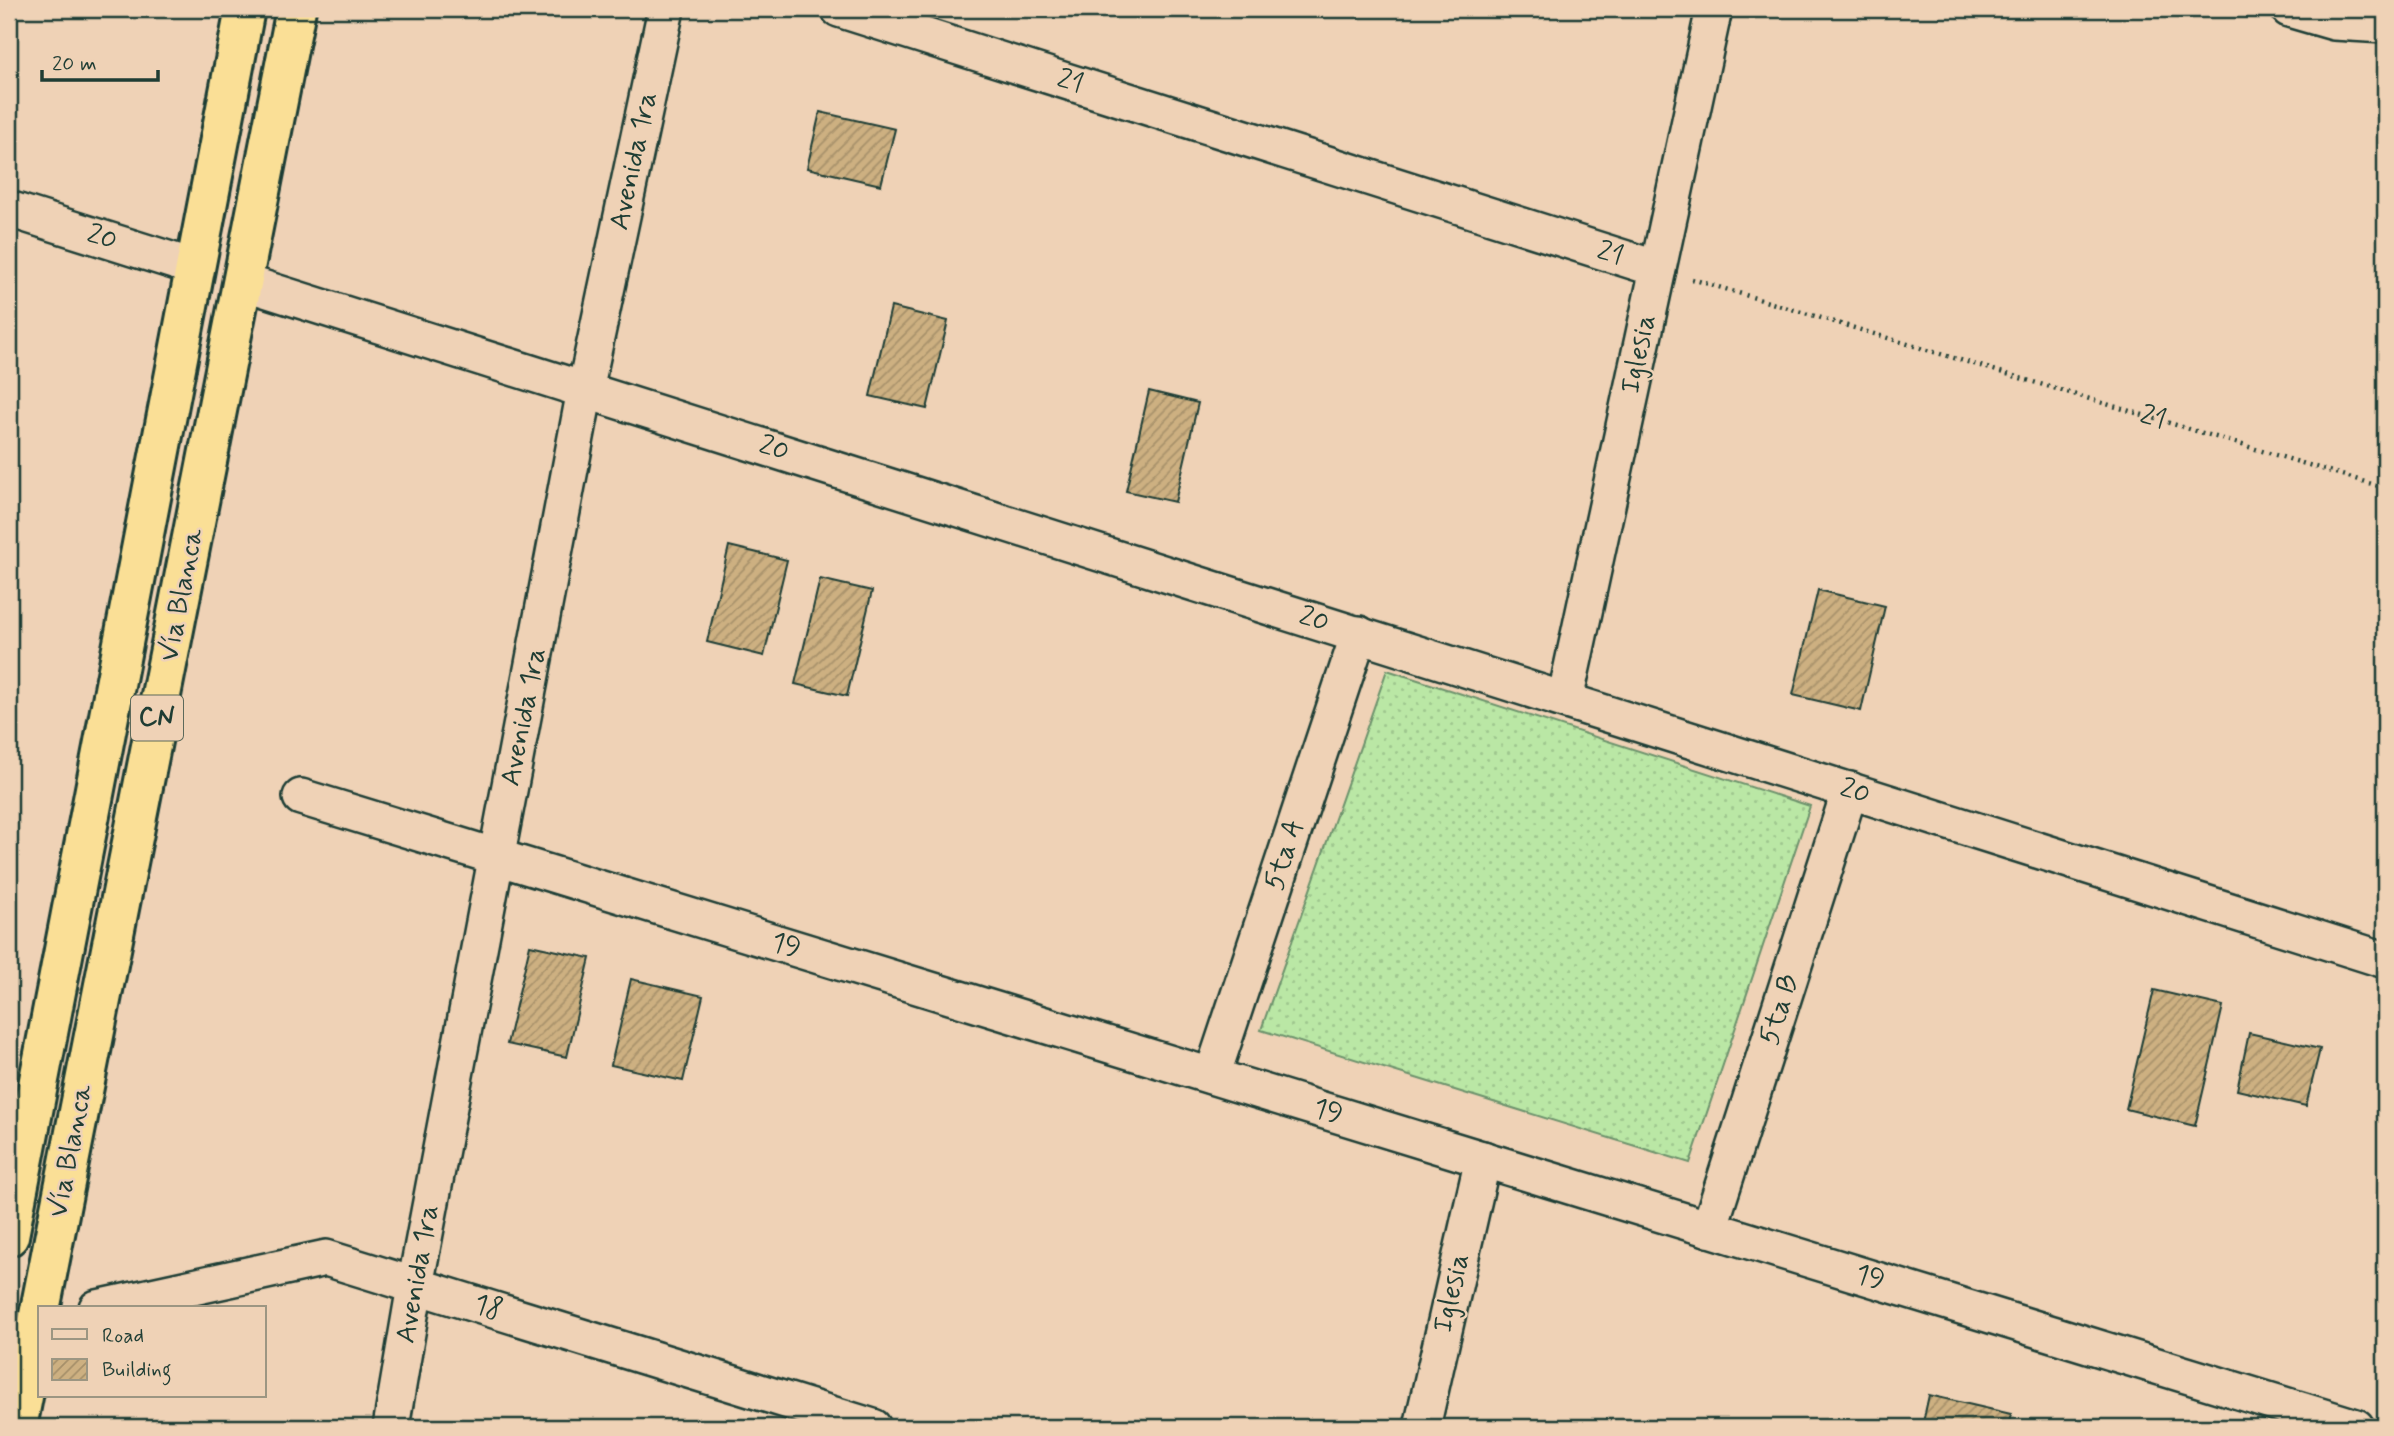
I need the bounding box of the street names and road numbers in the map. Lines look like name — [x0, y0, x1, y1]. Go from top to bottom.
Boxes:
street label: 21 — [1052, 60, 1088, 104]
street label: Avenida 1ra — [601, 89, 667, 233]
street label: 20 — [82, 216, 122, 260]
street label: 21 — [1592, 232, 1628, 276]
street label: Iglesia — [1613, 311, 1665, 397]
street label: 21 — [2135, 397, 2171, 439]
street label: 20 — [754, 427, 794, 471]
street label: Vía Blanca — [151, 525, 213, 665]
street label: 20 — [1294, 598, 1334, 642]
street label: Avenida 1ra — [492, 645, 556, 789]
road number: CN — [131, 696, 183, 740]
street label: 20 — [1835, 770, 1875, 814]
street label: 5ta A — [1256, 815, 1314, 895]
street label: 19 — [767, 924, 805, 968]
street label: 5ta B — [1751, 970, 1809, 1050]
street label: Vía Blanca — [40, 1081, 102, 1221]
street label: 19 — [1309, 1090, 1347, 1134]
street label: Avenida 1ra — [388, 1202, 448, 1346]
street label: Iglesia — [1425, 1250, 1479, 1336]
street label: 19 — [1851, 1256, 1889, 1300]
street label: 18 — [469, 1286, 507, 1330]

